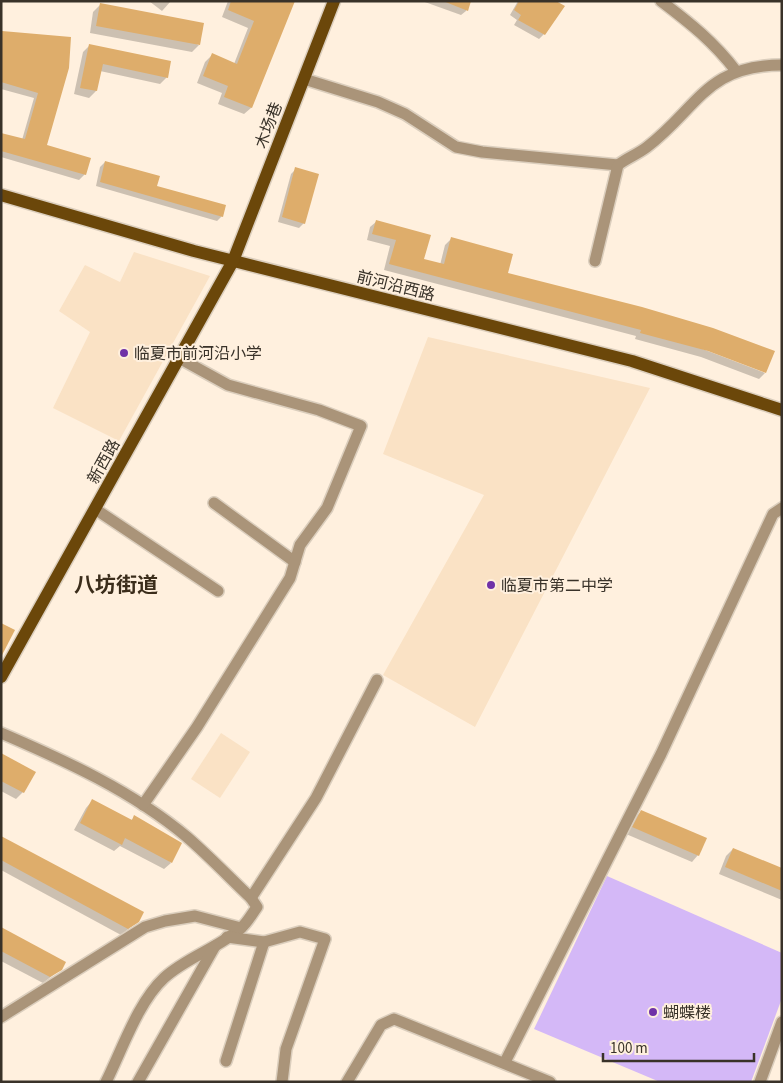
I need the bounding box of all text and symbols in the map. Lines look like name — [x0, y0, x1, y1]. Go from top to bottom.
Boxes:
street label: 木场巷 — [250, 99, 288, 152]
street label: 前河沿西路 — [354, 266, 437, 306]
place label: 临夏市前河沿小学 — [134, 343, 262, 365]
marker: 临夏市前河沿小学 — [118, 347, 130, 359]
street label: 新西路 — [83, 435, 125, 488]
district label: 八坊街道 — [74, 570, 158, 600]
place label: 临夏市第二中学 — [501, 575, 613, 597]
marker: 临夏市第二中学 — [485, 579, 497, 591]
place label: 蝴蝶楼 — [663, 1002, 711, 1024]
marker: 蝴蝶楼 — [647, 1006, 659, 1018]
scale bar — [603, 1030, 754, 1062]
text: 100 m — [610, 1038, 648, 1059]

